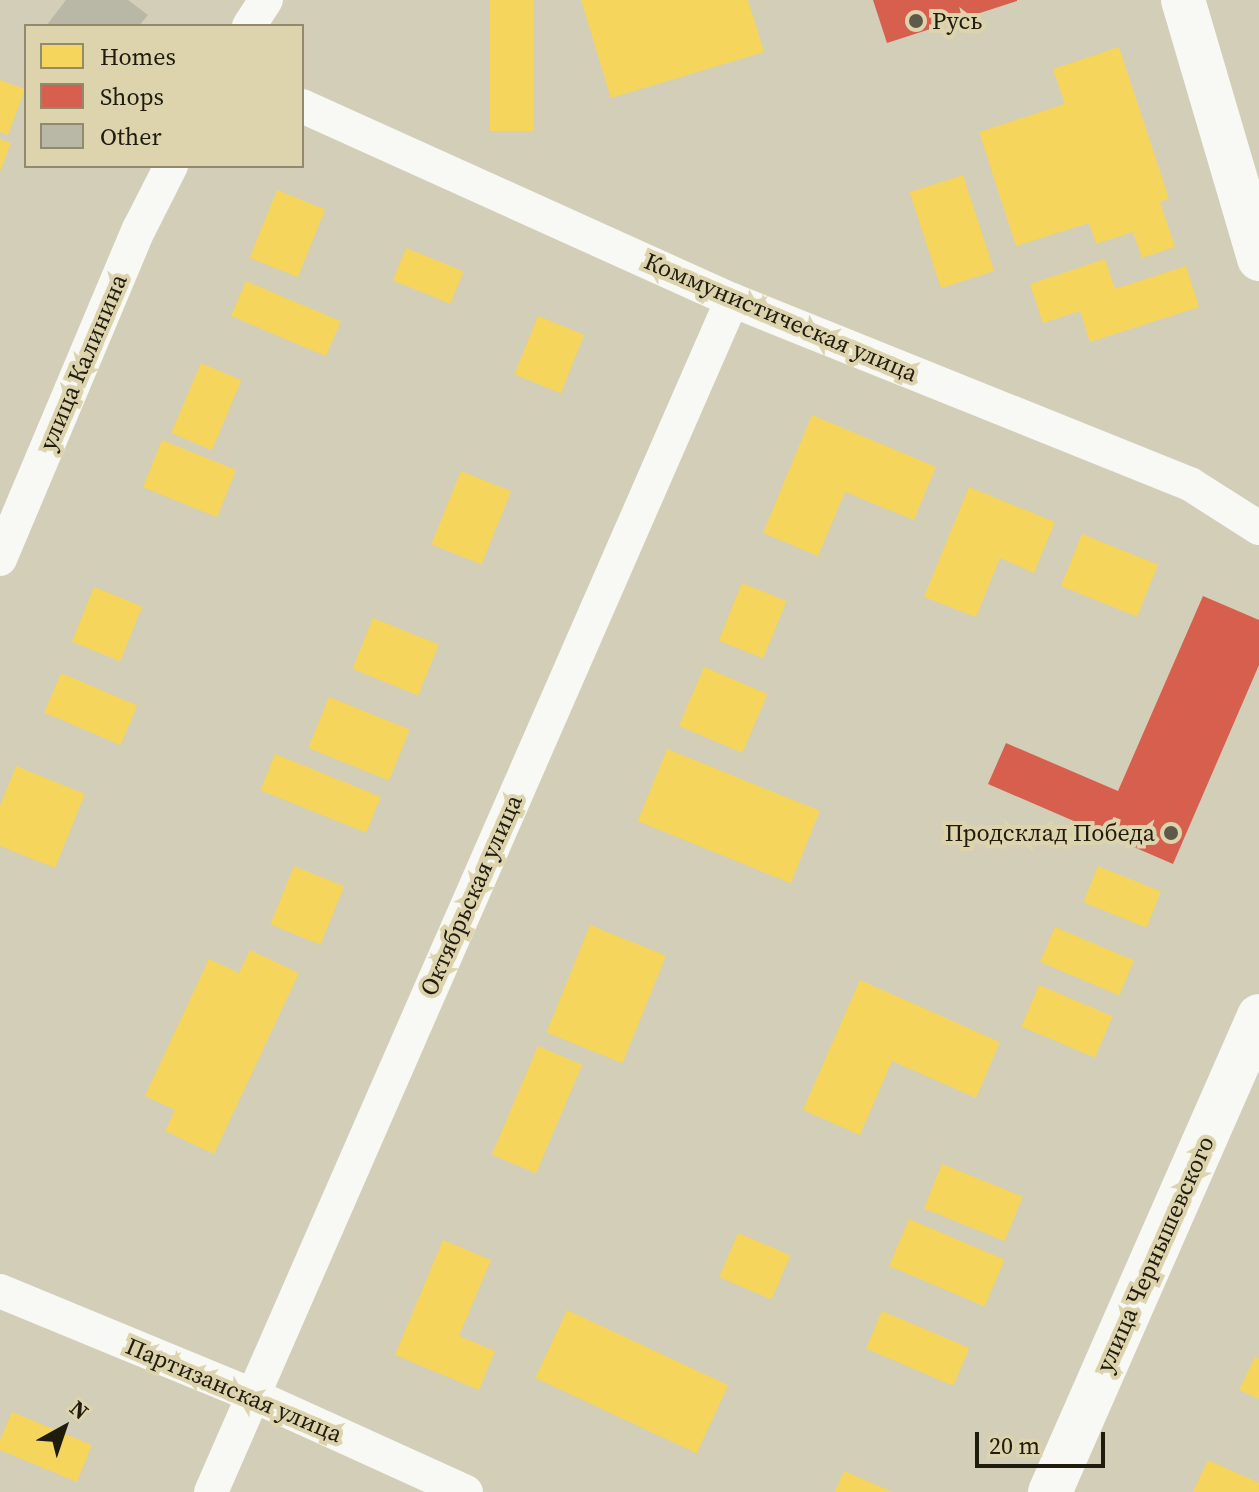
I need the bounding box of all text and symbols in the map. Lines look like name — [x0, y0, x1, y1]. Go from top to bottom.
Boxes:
place label: Русь — [932, 7, 982, 35]
marker: Русь — [907, 12, 925, 30]
legend — [24, 24, 304, 168]
text: Homes — [100, 40, 176, 73]
text: Shops — [100, 80, 164, 113]
text: Other — [100, 120, 162, 153]
street label: Коммунистическая улица — [640, 246, 922, 388]
street label: улица Калинина — [33, 270, 133, 454]
street label: Октябрьская улица — [414, 790, 528, 1000]
place label: Продсклад Победа — [945, 819, 1155, 847]
marker: Продсклад Победа — [1162, 824, 1180, 842]
street label: улица Чернышевского — [1090, 1132, 1220, 1376]
street label: Партизанская улица — [122, 1331, 346, 1449]
north arrow — [24, 1388, 104, 1468]
text: N — [64, 1393, 95, 1426]
scale bar — [979, 1416, 1109, 1466]
text: 20 m — [989, 1429, 1040, 1462]

